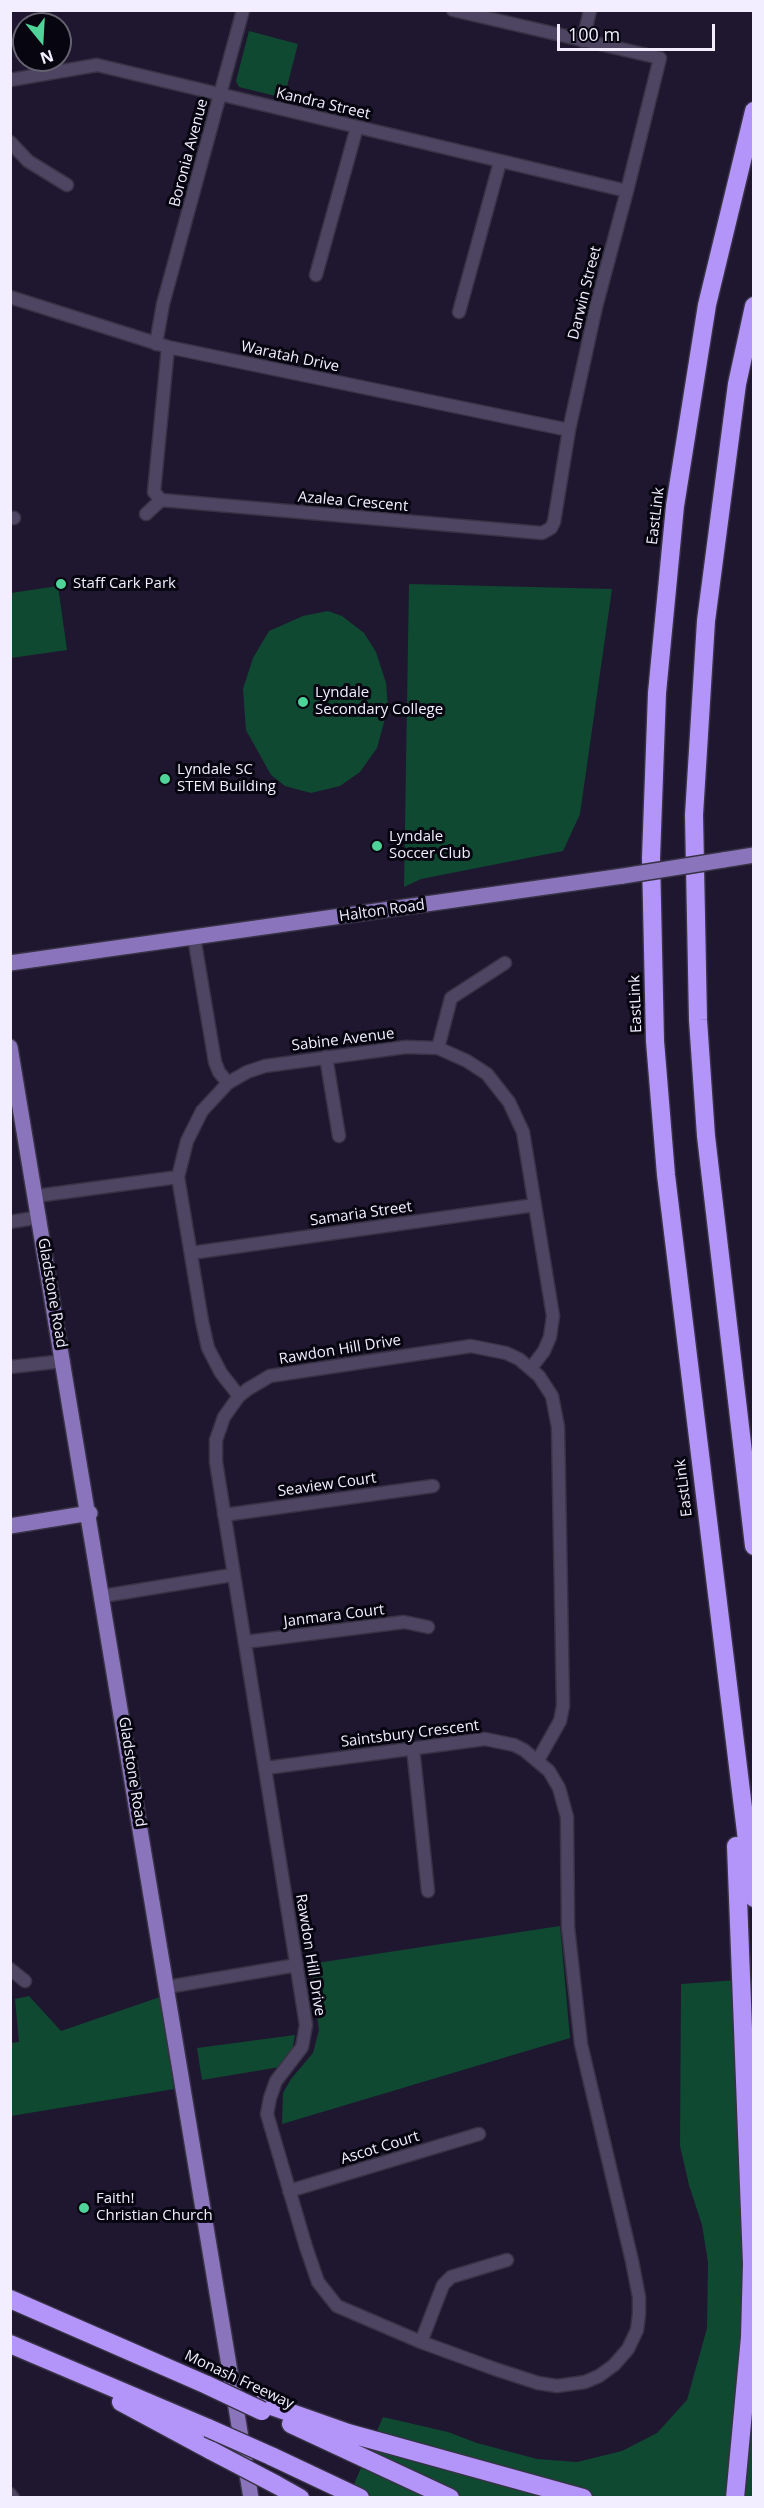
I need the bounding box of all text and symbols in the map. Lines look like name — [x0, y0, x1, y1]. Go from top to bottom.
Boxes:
north arrow — [12, 12, 72, 72]
scale bar — [560, 12, 718, 50]
text: 100 m — [568, 22, 620, 46]
text: N — [37, 45, 57, 70]
street label: Kandra Street — [274, 84, 372, 124]
street label: Boronia Avenue — [166, 97, 212, 209]
street label: Darwin Street — [565, 244, 605, 342]
street label: Waratah Drive — [239, 338, 341, 376]
street label: EastLink — [644, 486, 668, 546]
street label: Azalea Crescent — [297, 488, 409, 516]
place label: Staff Cark Park — [73, 575, 176, 593]
marker: Staff Cark Park — [54, 577, 68, 591]
place label: Lyndale Secondary College — [315, 684, 443, 719]
marker: Lyndale Secondary College — [296, 695, 310, 709]
place label: Lyndale SC STEM Building — [177, 761, 276, 796]
marker: Lyndale SC STEM Building — [158, 772, 172, 786]
place label: Lyndale Soccer Club — [389, 828, 471, 863]
marker: Lyndale Soccer Club — [370, 839, 384, 853]
street label: Halton Road — [338, 896, 426, 926]
street label: EastLink — [626, 975, 646, 1033]
street label: Sabine Avenue — [291, 1025, 395, 1055]
street label: Samaria Street — [309, 1198, 413, 1230]
street label: Gladstone Road — [33, 1237, 71, 1349]
street label: Rawdon Hill Drive — [278, 1331, 402, 1369]
street label: EastLink — [672, 1458, 696, 1518]
street label: Seaview Court — [277, 1469, 377, 1501]
street label: Janmara Court — [283, 1601, 385, 1631]
street label: Gladstone Road — [114, 1716, 150, 1828]
street label: Saintsbury Crescent — [340, 1717, 480, 1751]
street label: Rawdon Hill Drive — [291, 1893, 329, 2017]
street label: Ascot Court — [339, 2128, 421, 2168]
place label: Faith! Christian Church — [96, 2190, 213, 2225]
marker: Faith! Christian Church — [77, 2201, 91, 2215]
street label: Monash Freeway — [182, 2347, 296, 2413]

